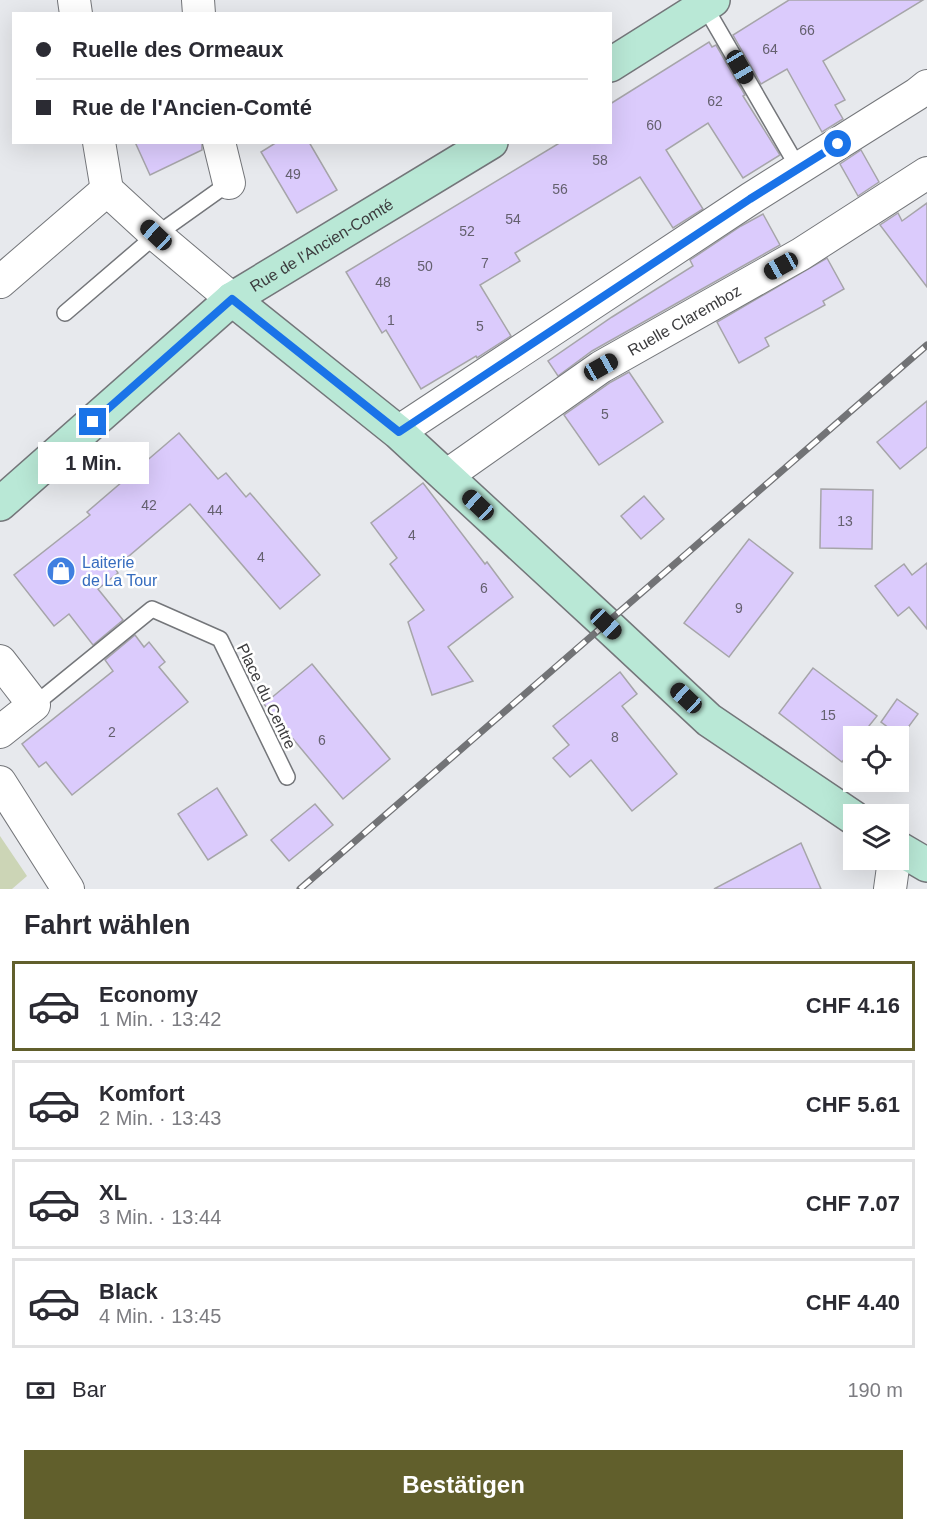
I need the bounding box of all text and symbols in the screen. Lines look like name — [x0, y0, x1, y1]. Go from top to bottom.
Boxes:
house number: 66 — [799, 22, 815, 38]
text: Ruelle des Ormeaux — [72, 37, 284, 62]
house number: 64 — [762, 41, 778, 57]
car — [723, 47, 757, 87]
house number: 62 — [707, 93, 723, 109]
text: Rue de l'Ancien-Comté — [72, 95, 312, 120]
house number: 60 — [646, 117, 662, 133]
route start — [824, 130, 851, 157]
house number: 58 — [592, 152, 608, 168]
house number: 49 — [285, 166, 301, 182]
house number: 56 — [552, 181, 568, 197]
street label: Rue de l'Ancien-Comté — [247, 195, 396, 295]
house number: 54 — [505, 211, 521, 227]
car — [137, 216, 175, 254]
house number: 52 — [459, 223, 475, 239]
car — [761, 249, 801, 283]
house number: 7 — [481, 255, 489, 271]
house number: 50 — [417, 258, 433, 274]
house number: 48 — [375, 274, 391, 290]
street label: Ruelle Claremboz — [625, 282, 744, 359]
house number: 1 — [387, 312, 395, 328]
house number: 5 — [476, 318, 484, 334]
car — [581, 350, 621, 384]
house number: 5 — [601, 406, 609, 422]
route end — [79, 408, 106, 435]
callout: 1 Min. — [38, 443, 148, 485]
text: 1 Min. — [65, 452, 122, 474]
car — [459, 486, 497, 524]
house number: 42 — [141, 497, 157, 513]
house number: 44 — [207, 502, 223, 518]
house number: 13 — [837, 513, 853, 529]
house number: 4 — [408, 527, 416, 543]
house number: 4 — [257, 549, 265, 565]
place label: Laiterie de La Tour — [82, 554, 158, 589]
shop icon: Laiterie de La Tour — [45, 555, 77, 587]
house number: 6 — [480, 580, 488, 596]
house number: 9 — [735, 600, 743, 616]
car — [587, 605, 625, 643]
street label: Place du Centre — [234, 641, 299, 752]
car — [667, 679, 705, 717]
house number: 15 — [820, 707, 836, 723]
house number: 2 — [108, 724, 116, 740]
map controls — [843, 726, 909, 870]
button: locate — [843, 726, 909, 792]
house number: 8 — [611, 729, 619, 745]
house number: 6 — [318, 732, 326, 748]
button: layers — [843, 804, 909, 870]
text: Fahrt wählen — [24, 910, 191, 940]
icon: car — [27, 979, 81, 1033]
text: Economy — [99, 982, 198, 1007]
text: CHF 4.16 — [806, 993, 900, 1018]
text: 1 Min. · 13:42 — [99, 1008, 221, 1030]
icon: car — [27, 1078, 81, 1132]
text: Komfort — [99, 1081, 185, 1106]
text: CHF 5.61 — [806, 1092, 900, 1117]
text: 2 Min. · 13:43 — [99, 1107, 221, 1129]
icon: car — [27, 1177, 81, 1231]
text: XL — [99, 1180, 127, 1205]
text: CHF 7.07 — [806, 1191, 900, 1216]
text: 3 Min. · 13:44 — [99, 1206, 221, 1228]
icon: car — [27, 1276, 81, 1330]
text: Black — [99, 1279, 158, 1304]
text: CHF 4.40 — [806, 1290, 900, 1315]
text: 4 Min. · 13:45 — [99, 1305, 221, 1327]
icon: cash — [24, 1374, 57, 1407]
text: Bar — [72, 1377, 106, 1402]
text: 190 m — [847, 1379, 903, 1401]
button: Bestätigen — [24, 1450, 903, 1519]

